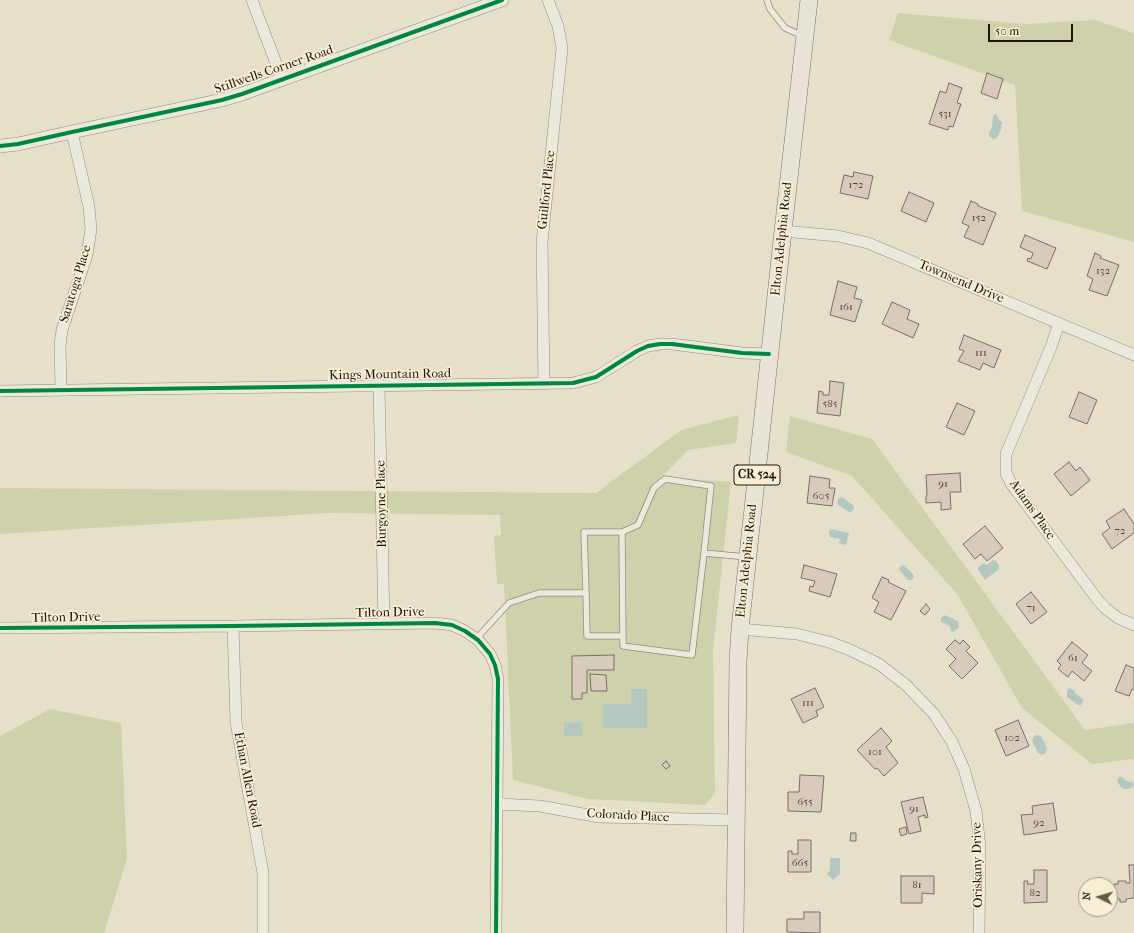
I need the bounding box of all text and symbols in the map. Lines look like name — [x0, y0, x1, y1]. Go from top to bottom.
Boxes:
scale bar — [990, 16, 1075, 42]
text: 50 m — [995, 24, 1019, 38]
street label: Stillwells Corner Road — [212, 42, 336, 98]
house number: 531 — [938, 107, 952, 121]
street label: Guilford Place — [535, 150, 559, 230]
house number: 172 — [849, 178, 863, 192]
street label: Elton Adelphia Road — [768, 181, 796, 297]
house number: 152 — [972, 211, 986, 225]
street label: Saratoga Place — [57, 243, 95, 325]
street label: Townsend Drive — [916, 257, 1006, 307]
house number: 132 — [1096, 264, 1110, 278]
house number: 161 — [839, 300, 853, 314]
house number: 111 — [975, 346, 987, 360]
street label: Kings Mountain Road — [329, 366, 451, 384]
house number: 585 — [822, 397, 838, 411]
street label: Burgoyne Place — [373, 460, 391, 548]
road number: CR 524 — [734, 465, 780, 485]
house number: 91 — [938, 477, 948, 491]
street label: Adams Place — [1006, 477, 1058, 543]
house number: 605 — [813, 489, 829, 503]
street label: Elton Adelphia Road — [733, 503, 761, 619]
house number: 72 — [1115, 524, 1125, 538]
house number: 71 — [1026, 601, 1036, 615]
street label: Tilton Drive — [355, 605, 425, 621]
street label: Tilton Drive — [31, 610, 101, 626]
house number: 61 — [1068, 651, 1078, 665]
house number: 111 — [802, 696, 814, 710]
street label: Ethan Allen Road — [230, 731, 264, 829]
house number: 102 — [1004, 731, 1020, 745]
house number: 101 — [868, 745, 882, 759]
house number: 655 — [797, 795, 813, 809]
house number: 91 — [909, 802, 919, 816]
street label: Colorado Place — [586, 806, 670, 826]
house number: 92 — [1033, 816, 1045, 830]
street label: Oriskany Drive — [969, 822, 987, 908]
house number: 665 — [792, 856, 808, 870]
north arrow — [1078, 877, 1118, 917]
house number: 81 — [912, 878, 922, 892]
house number: 82 — [1029, 886, 1041, 900]
text: N — [1080, 891, 1093, 901]

